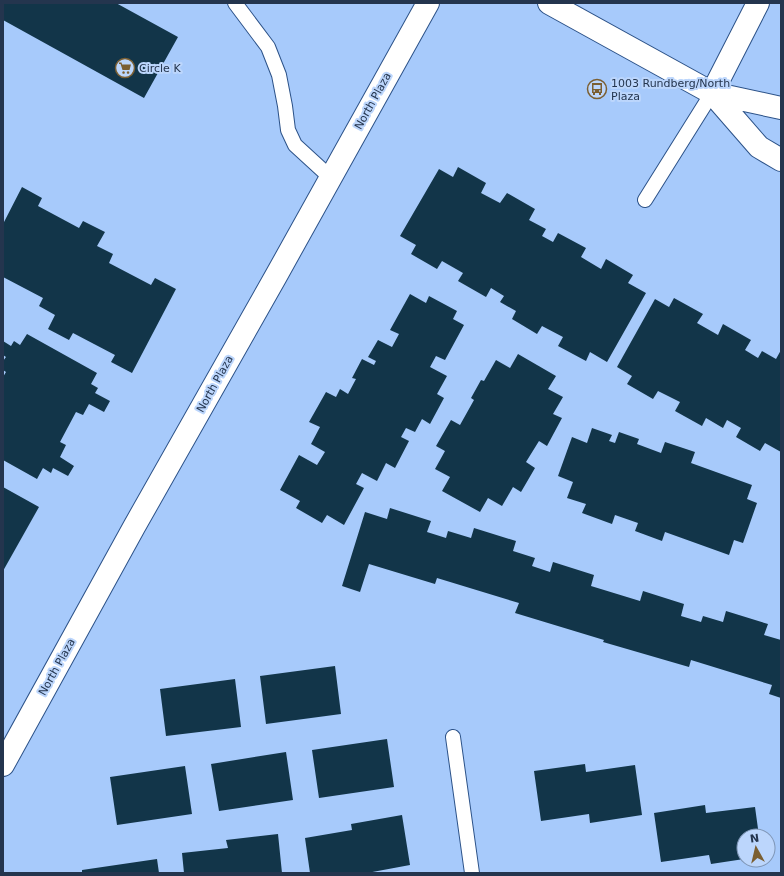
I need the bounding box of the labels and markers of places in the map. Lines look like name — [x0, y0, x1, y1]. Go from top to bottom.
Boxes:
supermarket icon: Circle K — [114, 57, 136, 79]
place label: Circle K — [139, 62, 181, 75]
place label: 1003 Rundberg/North Plaza — [611, 77, 730, 103]
bus stop icon: 1003 Rundberg/North Plaza — [586, 78, 608, 100]

